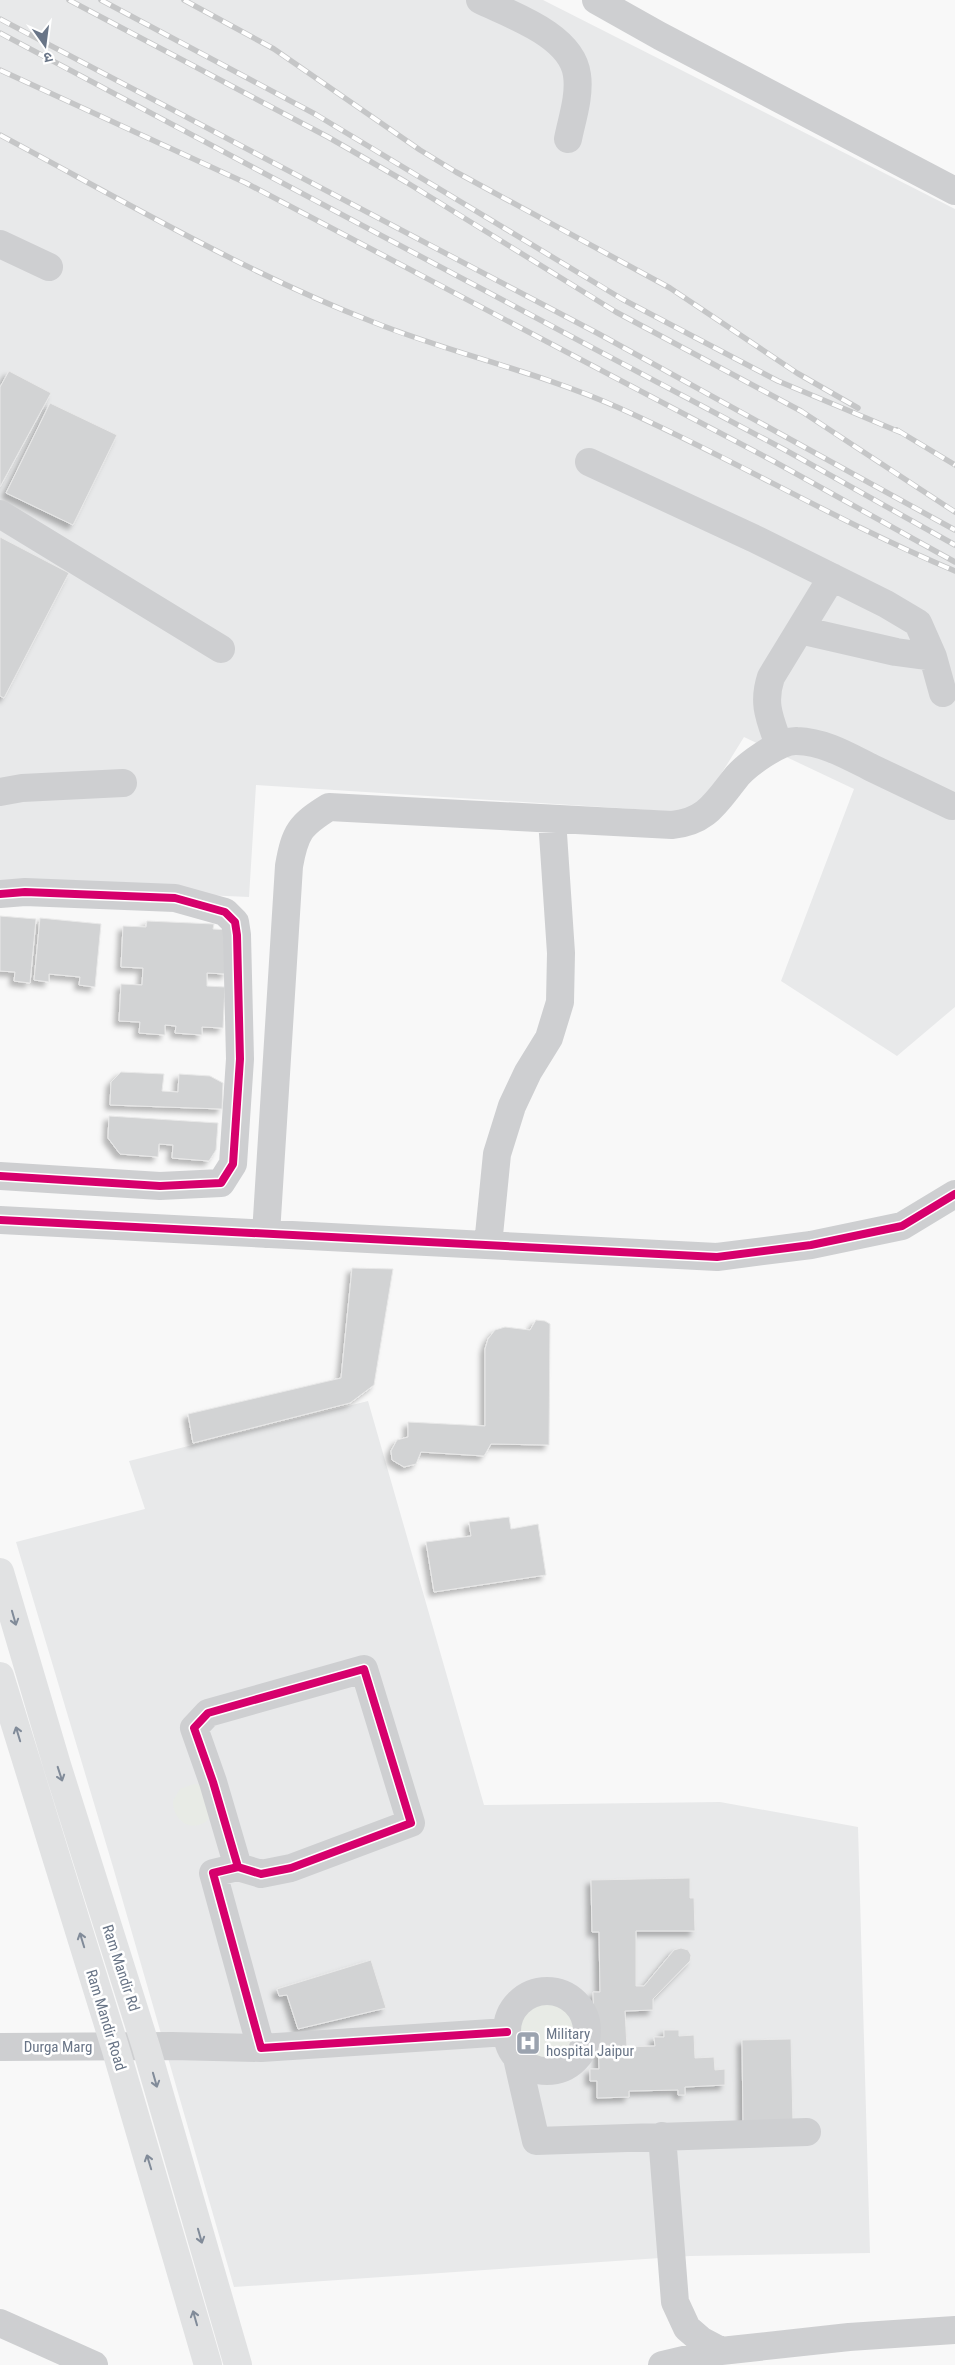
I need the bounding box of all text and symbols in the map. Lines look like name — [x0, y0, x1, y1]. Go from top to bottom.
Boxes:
north arrow — [20, 20, 70, 70]
text: उ — [41, 49, 54, 67]
one-way arrow — [9, 1610, 19, 1626]
one-way arrow — [12, 1727, 22, 1743]
one-way arrow — [55, 1766, 65, 1782]
street label: Ram Mandir Rd — [99, 1922, 143, 2014]
one-way arrow — [76, 1932, 86, 1948]
street label: Ram Mandir Road — [82, 1967, 130, 2073]
place label: Military hospital Jaipur — [546, 2025, 634, 2060]
hospital icon: Military hospital Jaipur — [515, 2030, 541, 2056]
street label: Durga Marg — [24, 2038, 92, 2056]
one-way arrow — [151, 2071, 161, 2087]
one-way arrow — [144, 2155, 154, 2171]
one-way arrow — [196, 2227, 206, 2243]
one-way arrow — [190, 2311, 199, 2327]

